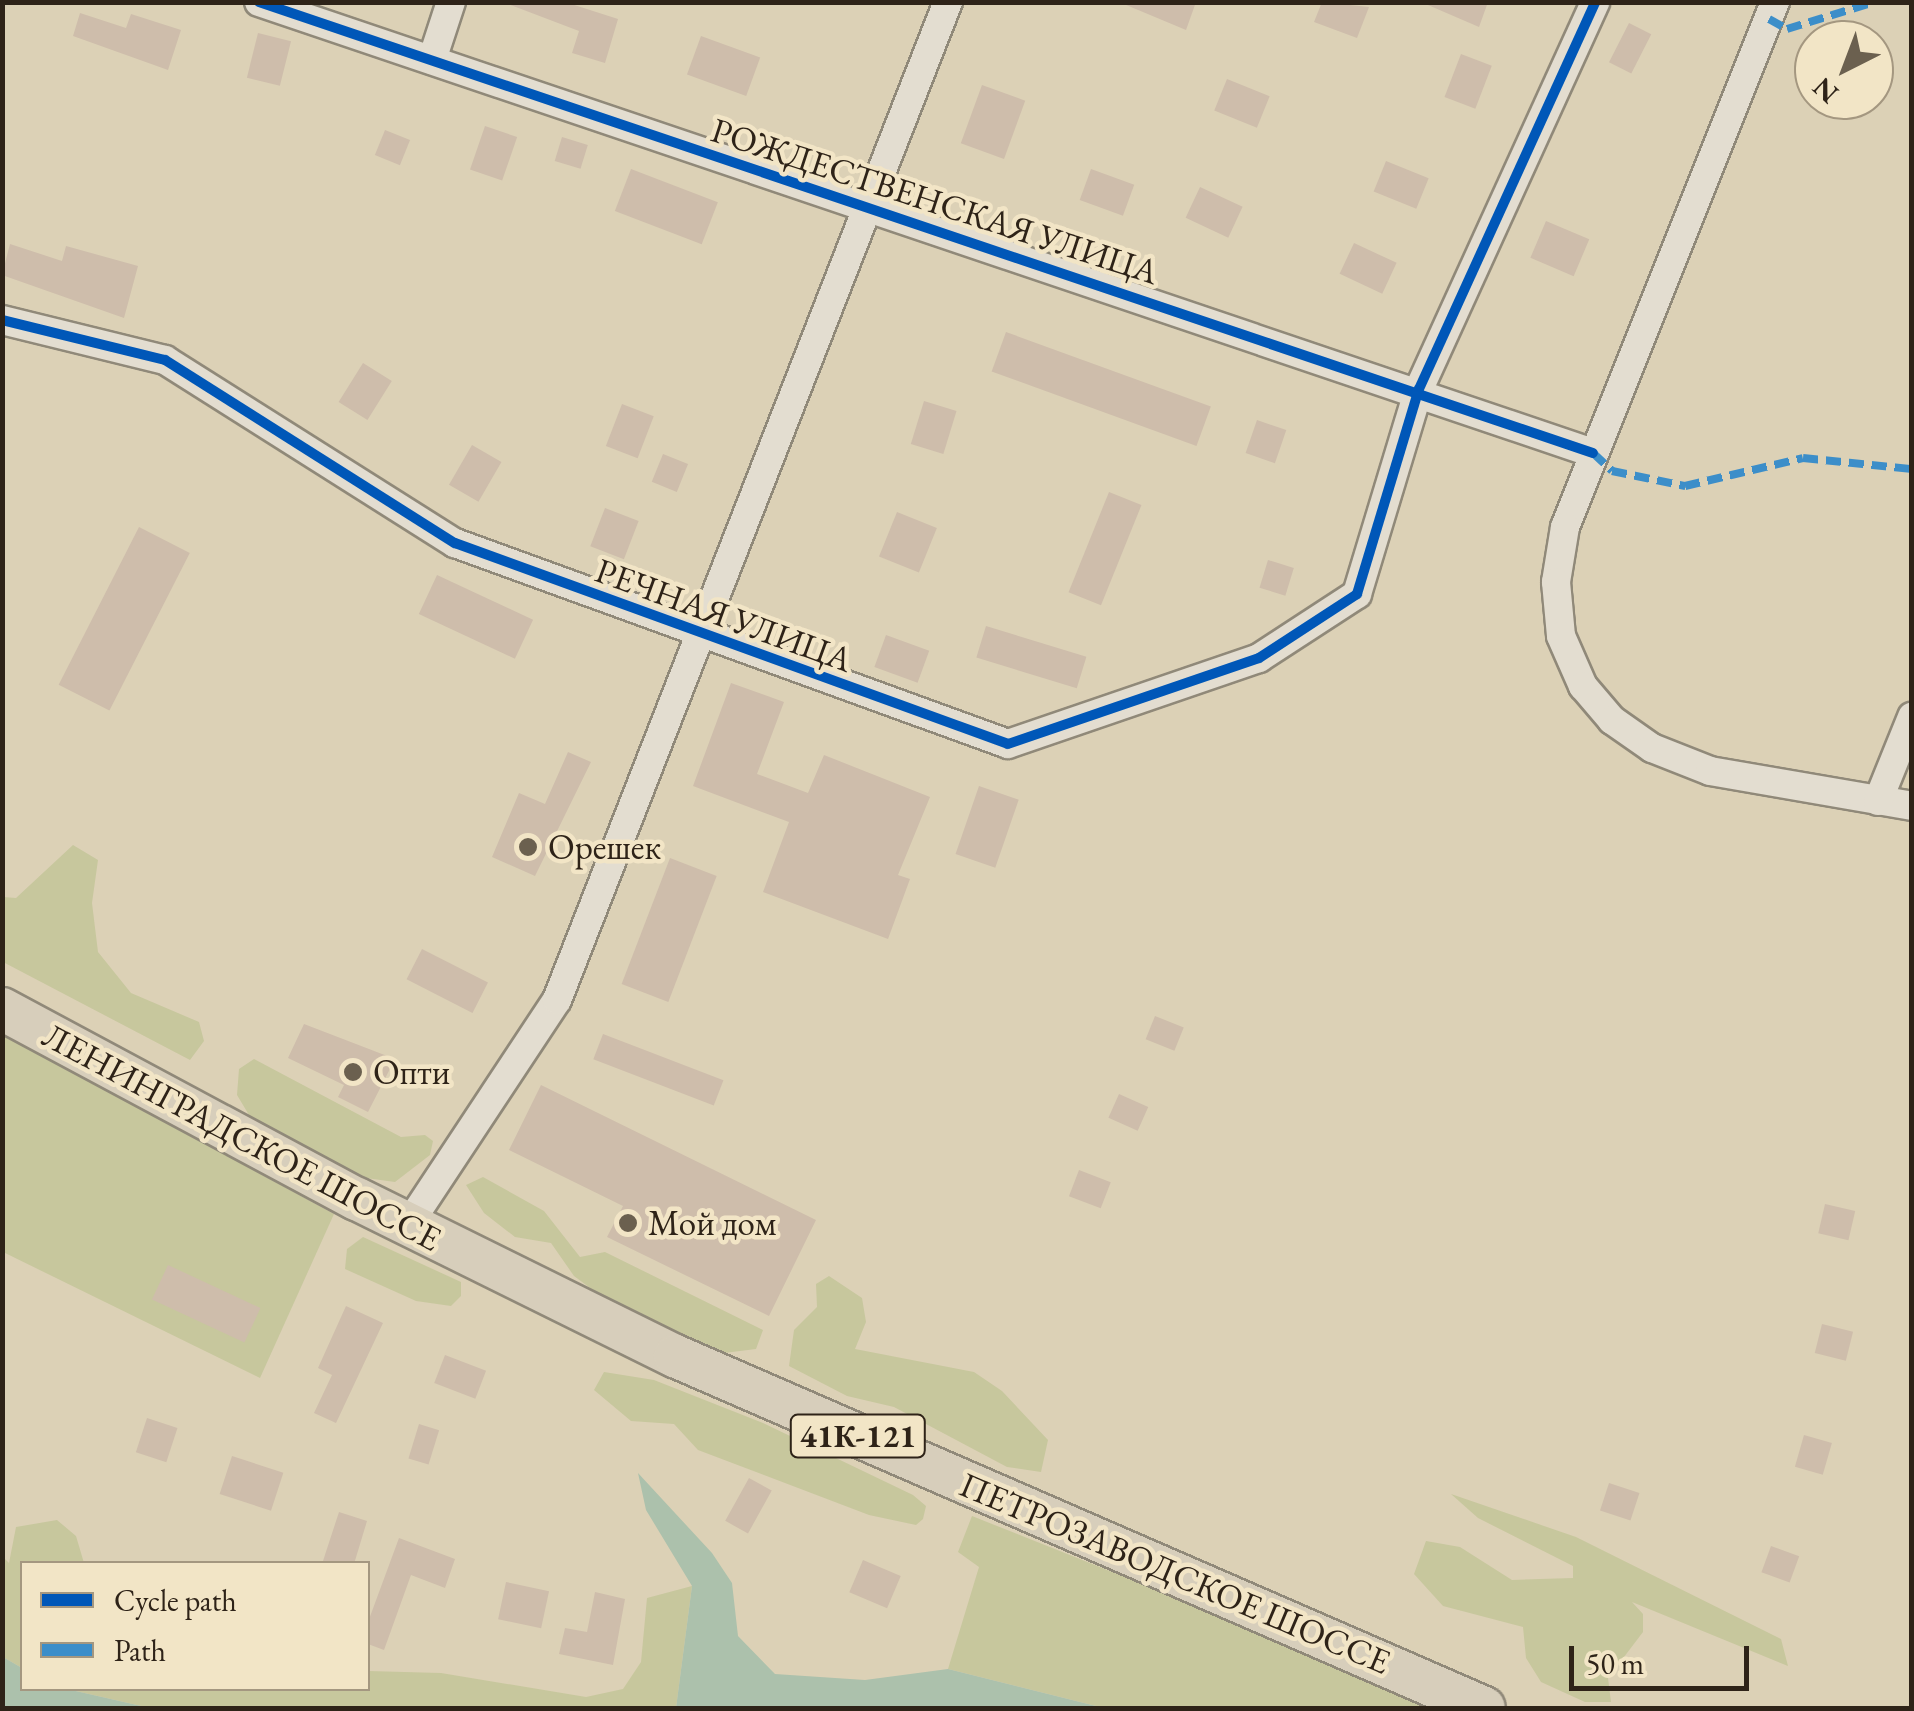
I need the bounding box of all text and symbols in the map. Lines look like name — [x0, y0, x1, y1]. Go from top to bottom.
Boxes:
north arrow — [1794, 20, 1894, 120]
text: N — [1805, 70, 1846, 112]
street label: РОЖДЕСТВЕНСКАЯ УЛИЦА — [706, 109, 1164, 293]
street label: РЕЧНАЯ УЛИЦА — [590, 549, 858, 681]
place label: Орешек — [548, 826, 661, 868]
marker: Орешек — [517, 836, 539, 858]
street label: ЛЕНИНГРАДСКОЕ ШОССЕ — [36, 1014, 448, 1260]
place label: Опти — [373, 1051, 450, 1093]
marker: Опти — [342, 1061, 364, 1083]
place label: Мой дом — [648, 1202, 776, 1244]
marker: Мой дом — [617, 1212, 639, 1234]
road number: 41К-121 — [788, 1409, 928, 1463]
street label: ПЕТРОЗАВОДСКОЕ ШОССЕ — [953, 1463, 1397, 1683]
legend — [20, 1561, 370, 1691]
text: Cycle path — [114, 1581, 237, 1620]
scale bar — [1574, 1626, 1754, 1688]
text: Path — [114, 1631, 166, 1670]
text: 50 m — [1586, 1644, 1644, 1683]

